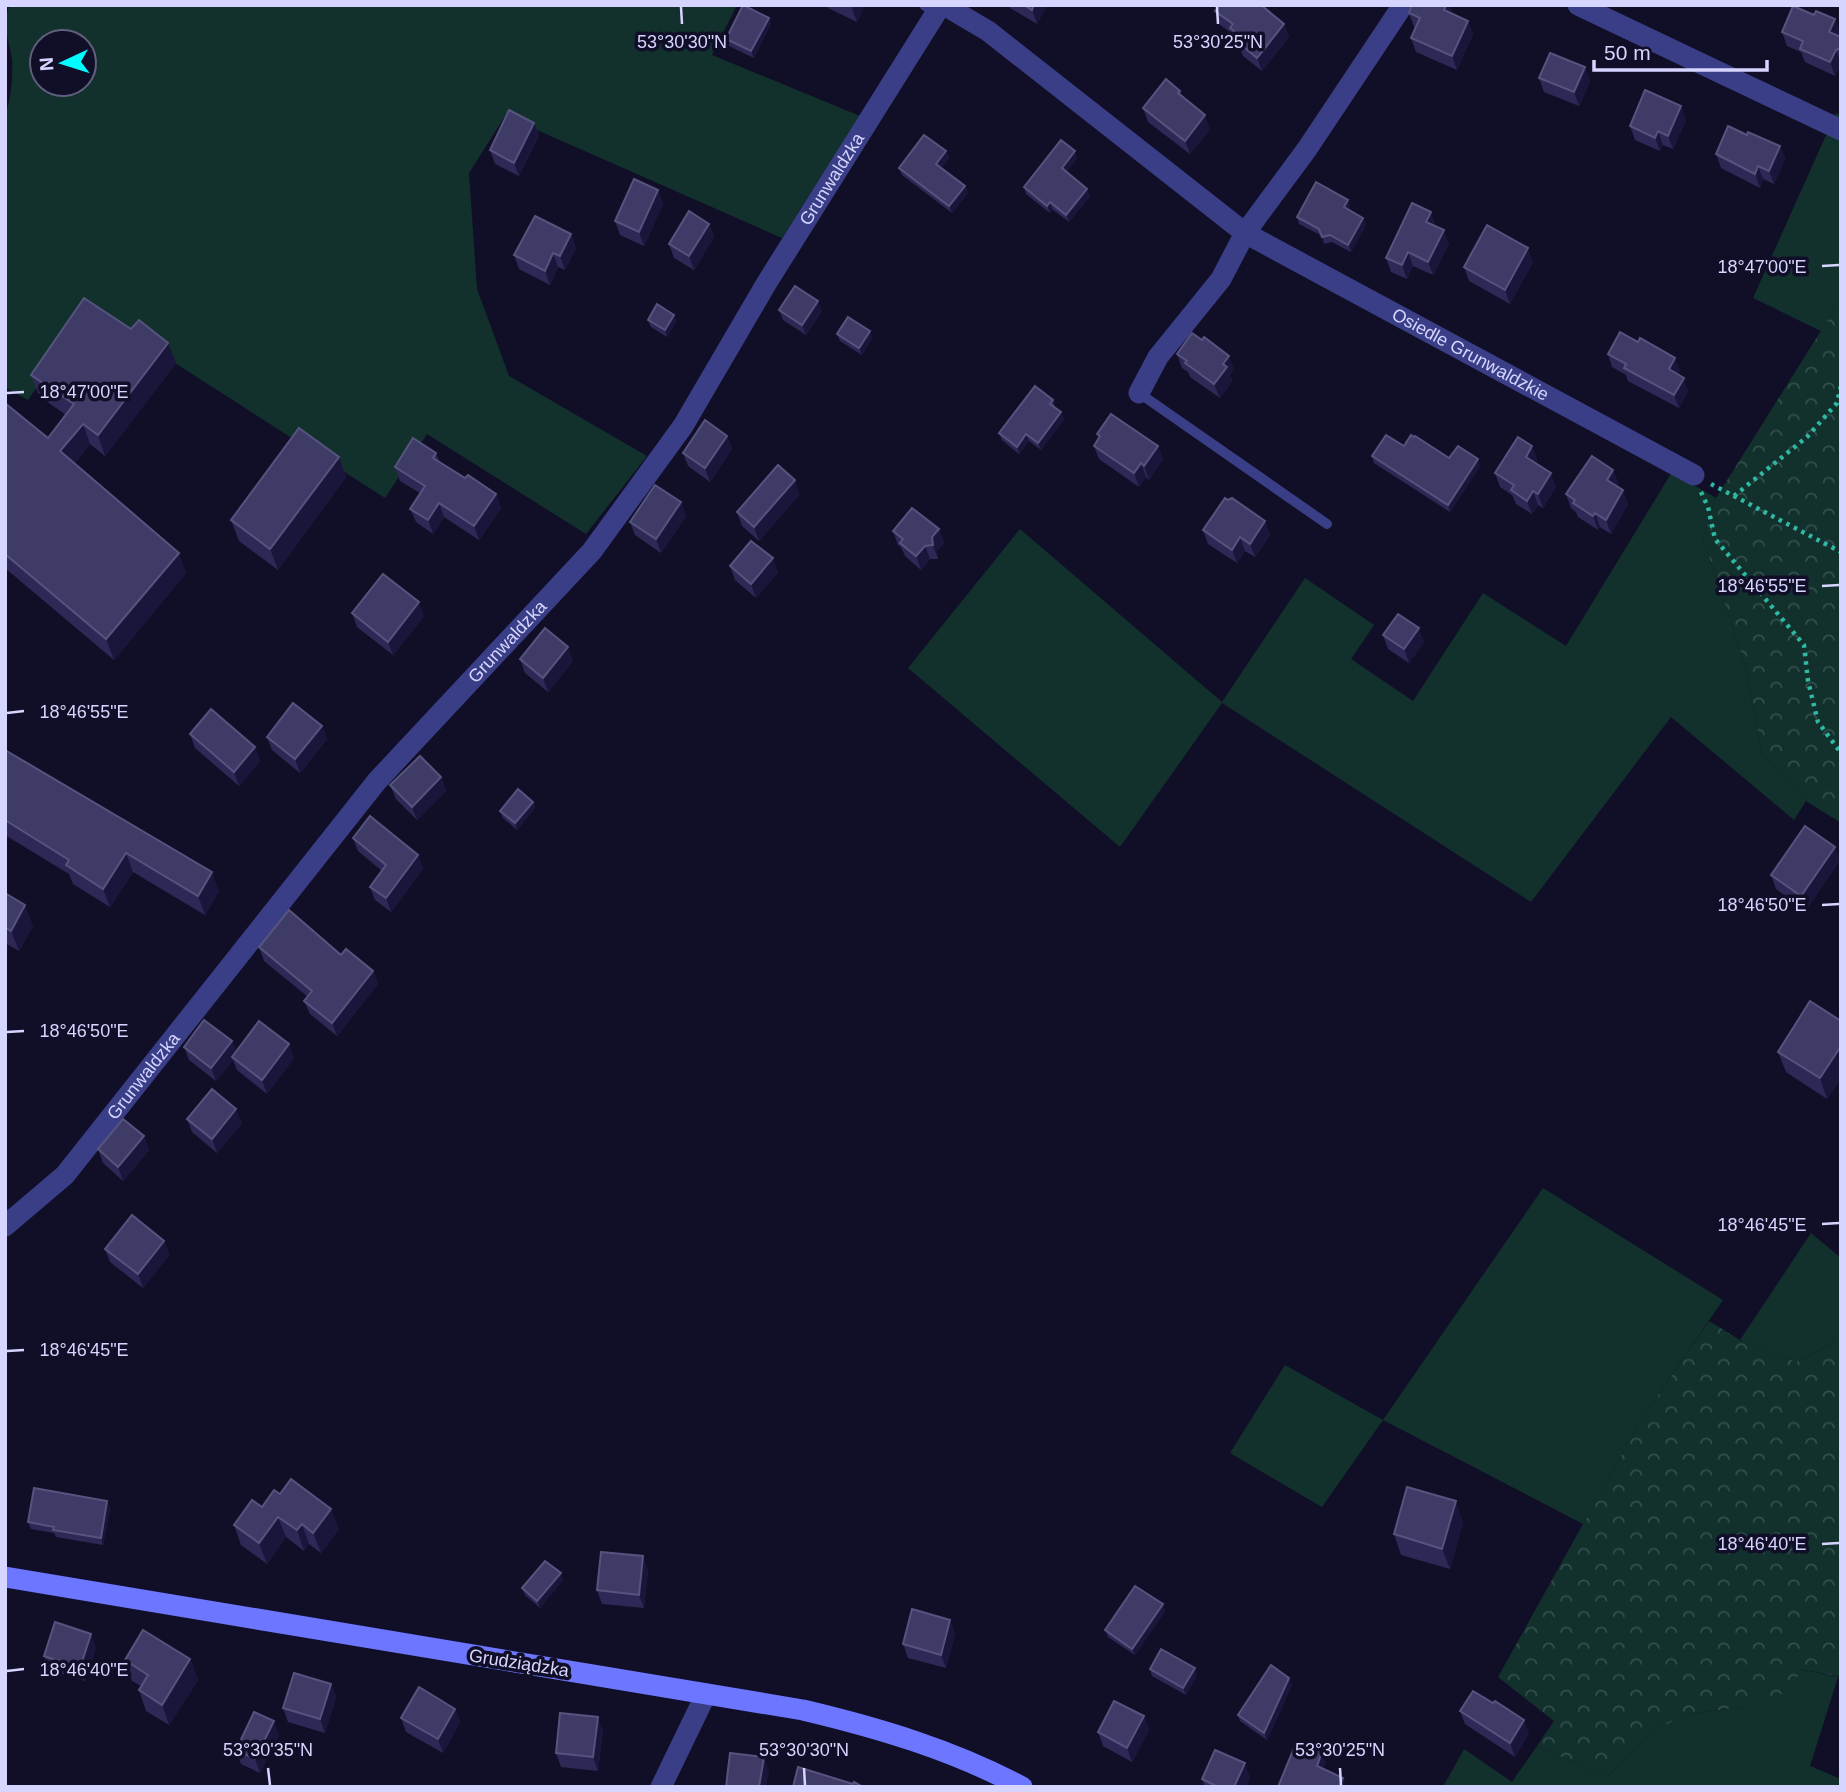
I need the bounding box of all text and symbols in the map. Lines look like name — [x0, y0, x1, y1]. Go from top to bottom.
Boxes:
north arrow — [28, 28, 98, 98]
scale bar — [1594, 28, 1767, 72]
text: 53°30'30"N — [637, 32, 727, 52]
text: 53°30'25"N — [1173, 32, 1263, 52]
text: 50 m — [1604, 41, 1651, 64]
text: N — [36, 57, 57, 72]
street label: Grunwaldzka — [795, 129, 869, 229]
text: 18°47'00"E — [1717, 257, 1807, 277]
street label: Osiedle Grunwaldzkie — [1389, 304, 1552, 405]
text: 18°47'00"E — [39, 382, 129, 402]
text: 18°46'55"E — [1717, 576, 1807, 596]
street label: Grunwaldzka — [464, 596, 551, 687]
text: 18°46'55"E — [39, 702, 129, 722]
text: 18°46'50"E — [1717, 895, 1807, 915]
text: 18°46'50"E — [39, 1021, 129, 1041]
street label: Grunwaldzka — [103, 1028, 184, 1123]
text: 18°46'45"E — [1717, 1215, 1807, 1235]
text: 18°46'45"E — [39, 1340, 129, 1360]
text: 18°46'40"E — [1717, 1534, 1807, 1554]
street label: Grudziądzka — [468, 1645, 571, 1681]
text: 18°46'40"E — [39, 1660, 129, 1680]
text: 53°30'35"N — [223, 1740, 313, 1760]
text: 53°30'30"N — [759, 1740, 849, 1760]
text: 53°30'25"N — [1295, 1740, 1385, 1760]

